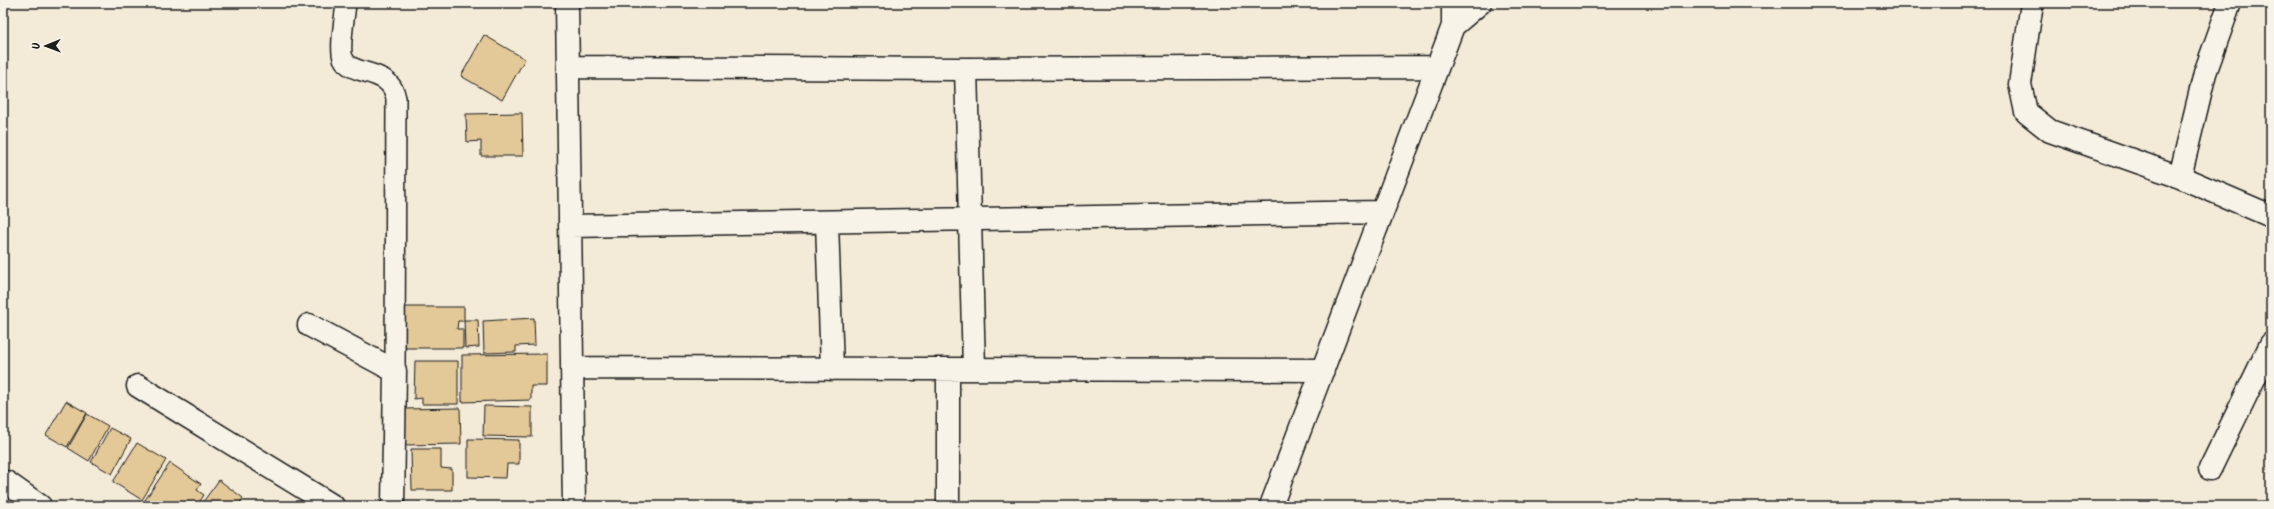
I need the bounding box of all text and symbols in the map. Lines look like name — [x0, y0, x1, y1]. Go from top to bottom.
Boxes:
north arrow — [26, 26, 66, 66]
text: U — [28, 42, 46, 50]

